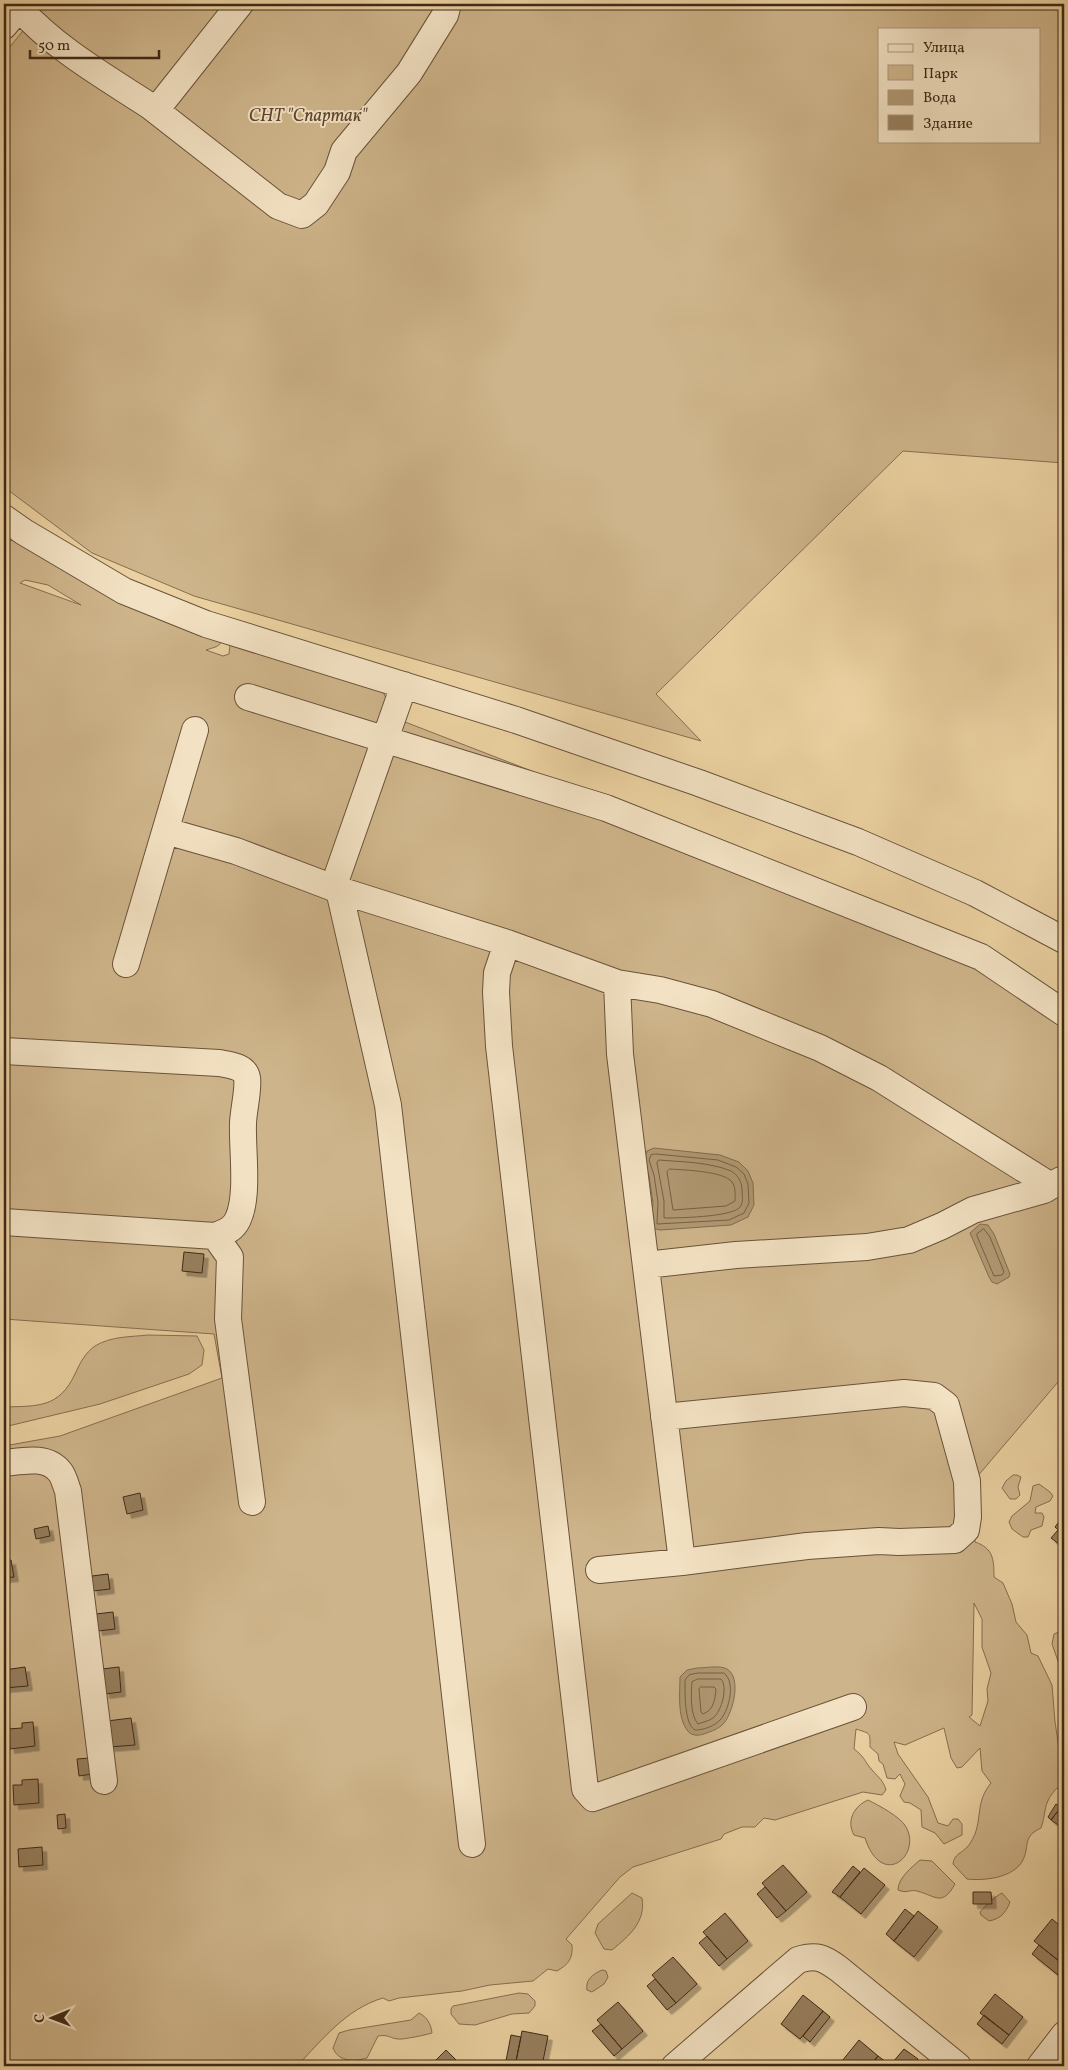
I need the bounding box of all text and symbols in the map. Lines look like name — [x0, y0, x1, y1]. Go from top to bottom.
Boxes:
scale bar — [30, 28, 159, 60]
legend — [878, 28, 1040, 142]
text: 50 m — [38, 36, 70, 57]
text: Улица — [923, 38, 965, 59]
text: Парк — [923, 64, 958, 85]
text: Вода — [923, 88, 956, 109]
park label: СНТ "Спартак" — [249, 104, 368, 129]
text: Здание — [923, 114, 973, 135]
north arrow — [28, 1992, 78, 2042]
text: С — [31, 2014, 50, 2023]

